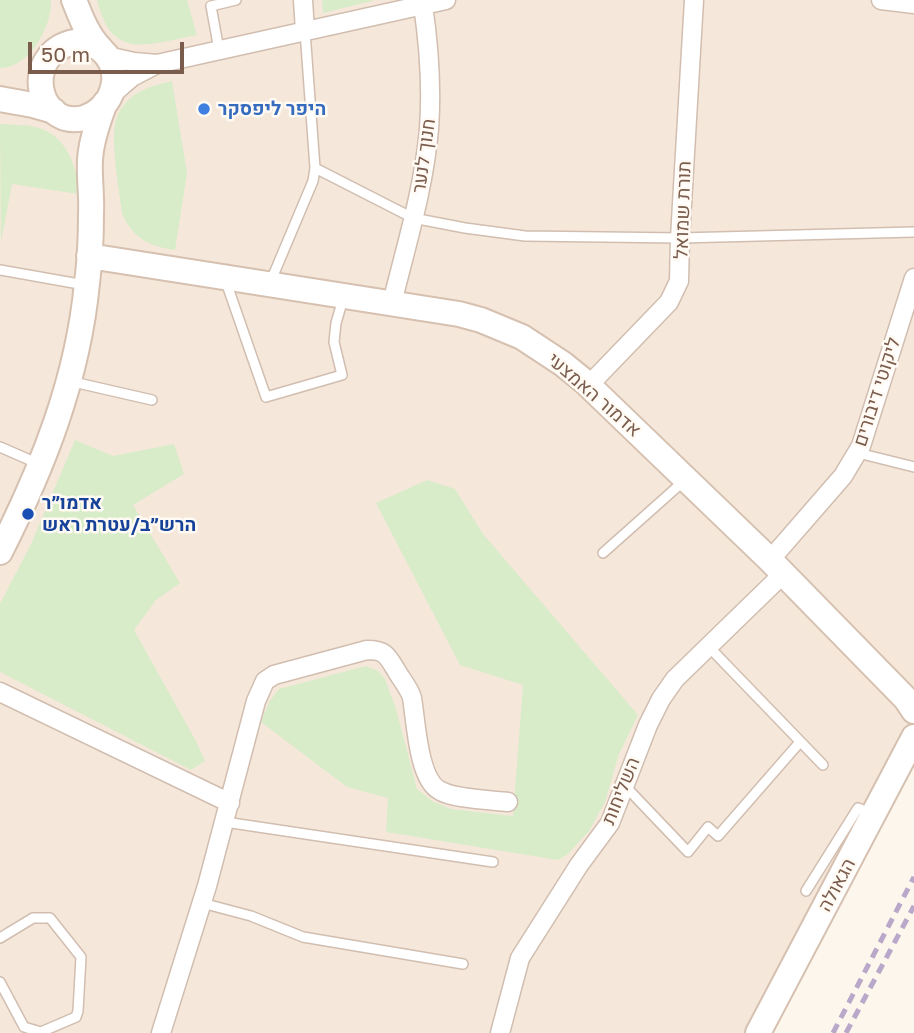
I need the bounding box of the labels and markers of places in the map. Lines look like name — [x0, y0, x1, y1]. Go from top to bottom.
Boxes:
place label: היפר ליפסקר — [218, 98, 326, 120]
marker: היפר ליפסקר — [196, 101, 212, 117]
place label: אדמו״ר הרש״ב/עטרת ראש — [42, 492, 196, 536]
marker: אדמו״ר הרש״ב/עטרת ראש — [20, 506, 36, 522]

